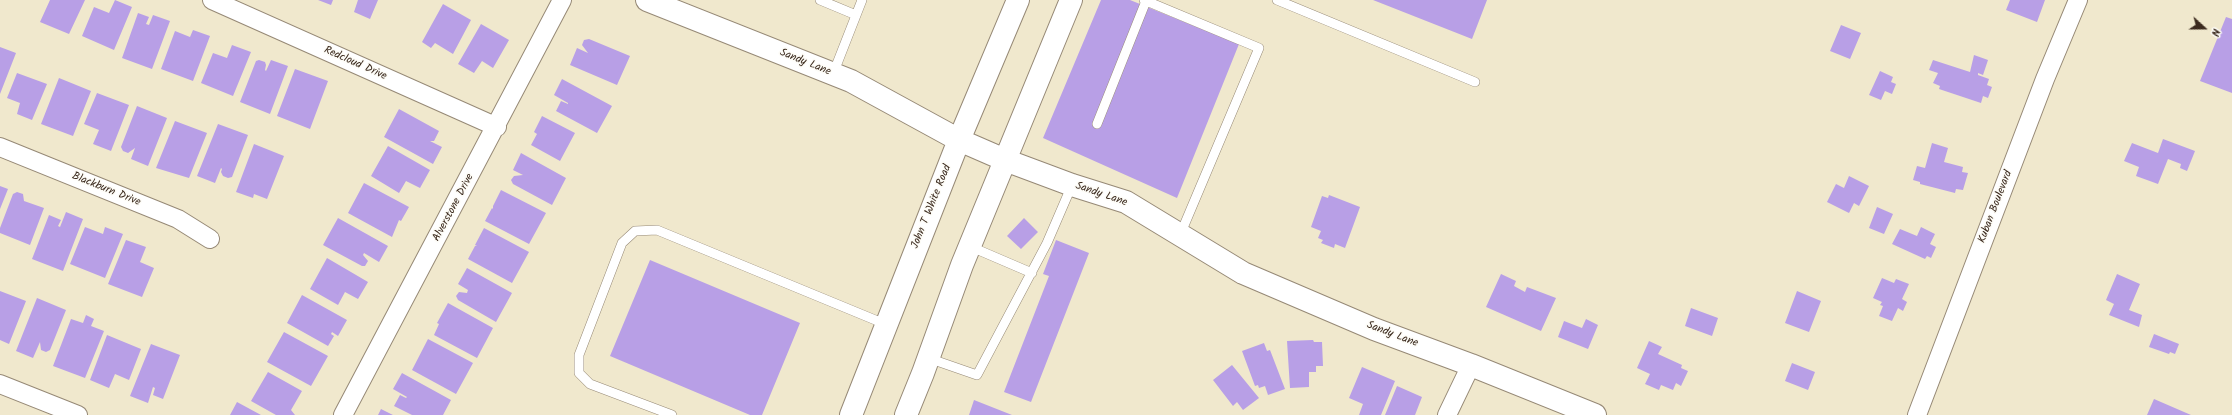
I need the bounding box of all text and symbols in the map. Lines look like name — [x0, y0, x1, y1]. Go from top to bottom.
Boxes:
north arrow — [2184, 8, 2224, 48]
text: N — [2206, 26, 2225, 39]
street label: Redcloud Drive — [321, 44, 389, 84]
street label: Sandy Lane — [778, 47, 832, 79]
street label: John T White Road — [909, 163, 955, 251]
street label: Kuban Boulevard — [1976, 169, 2016, 245]
street label: Blackburn Drive — [70, 170, 142, 210]
street label: Alverstone Drive — [431, 172, 477, 244]
street label: Sandy Lane — [1073, 180, 1129, 210]
street label: Sandy Lane — [1364, 319, 1420, 351]

